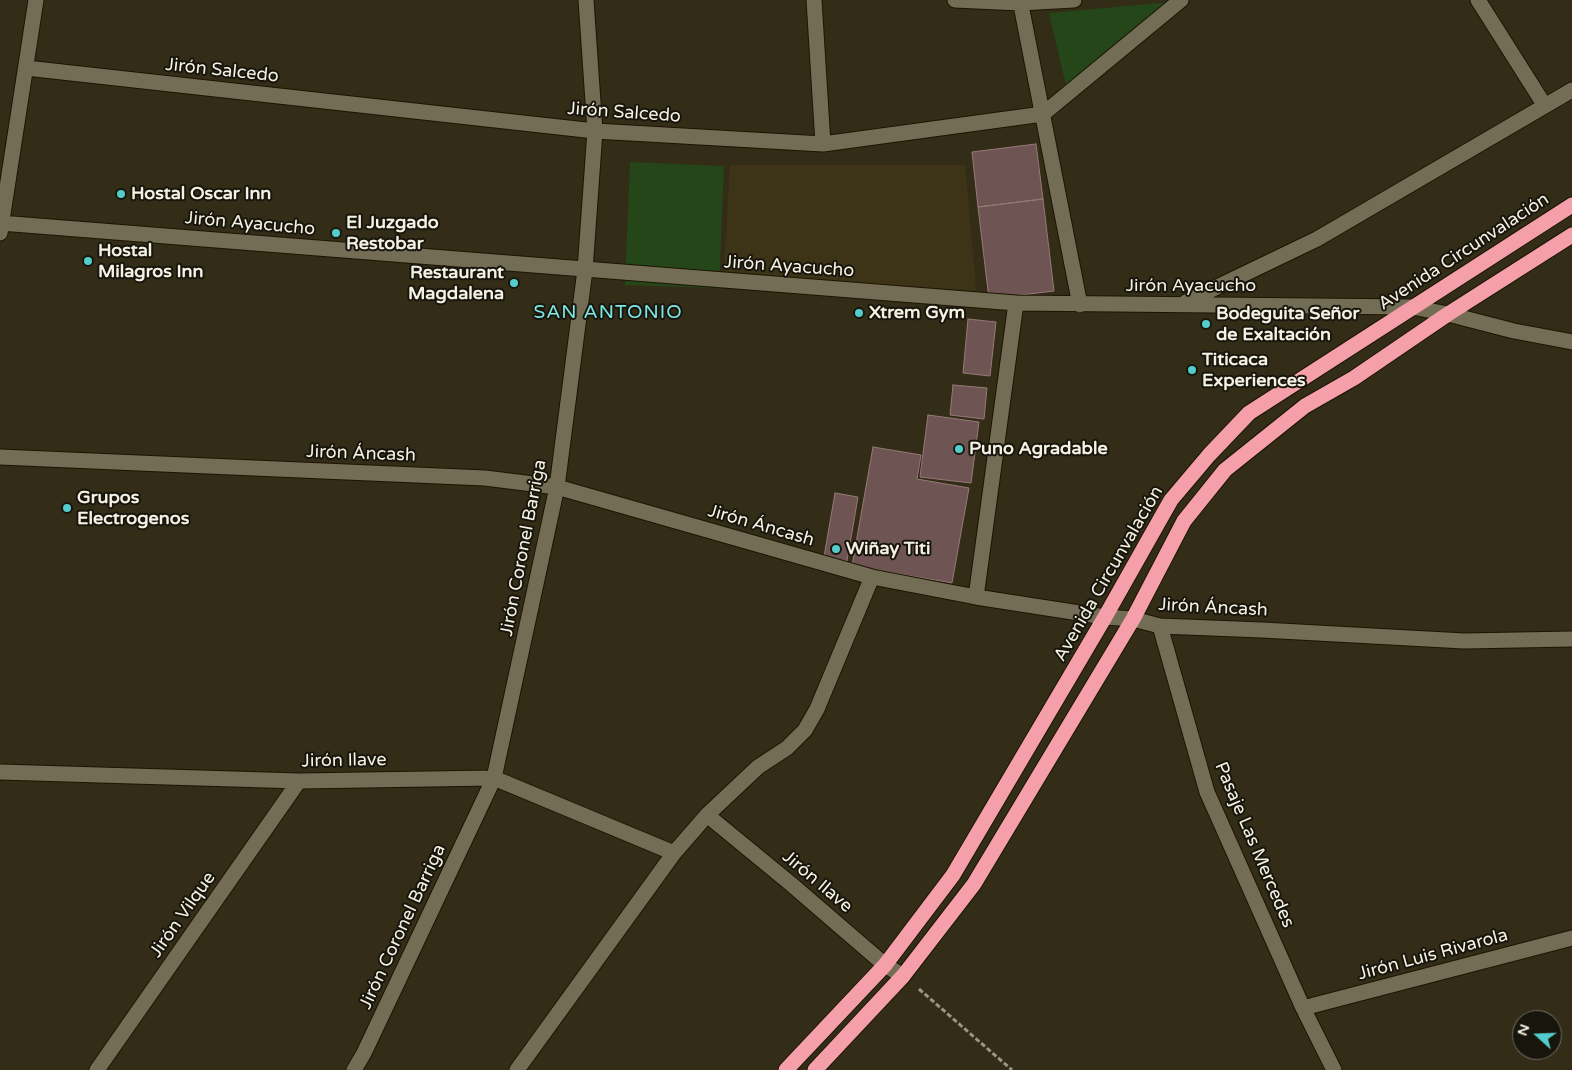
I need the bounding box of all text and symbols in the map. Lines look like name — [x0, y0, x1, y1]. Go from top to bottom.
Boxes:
street label: Jirón Salcedo — [164, 54, 280, 88]
street label: Jirón Salcedo — [566, 98, 682, 128]
place label: Hostal Oscar Inn — [131, 183, 271, 205]
marker: Hostal Oscar Inn — [115, 188, 127, 200]
street label: Avenida Circunvalación — [1375, 189, 1553, 315]
street label: Jirón Ayacucho — [184, 208, 316, 240]
place label: El Juzgado Restobar — [346, 212, 439, 254]
marker: El Juzgado Restobar — [330, 227, 342, 239]
place label: Hostal Milagros Inn — [98, 240, 203, 282]
street label: Jirón Ayacucho — [723, 252, 855, 282]
marker: Hostal Milagros Inn — [82, 255, 94, 267]
place label: Restaurant Magdalena — [408, 262, 504, 304]
street label: Jirón Ayacucho — [1126, 275, 1256, 297]
marker: Restaurant Magdalena — [508, 277, 520, 289]
district label: SAN ANTONIO — [532, 302, 684, 324]
place label: Xtrem Gym — [869, 302, 965, 324]
place label: Bodeguita Señor de Exaltación — [1216, 303, 1359, 346]
marker: Xtrem Gym — [853, 307, 865, 319]
marker: Bodeguita Señor de Exaltación — [1200, 318, 1212, 330]
place label: Titicaca Experiences — [1202, 349, 1306, 392]
marker: Titicaca Experiences — [1186, 364, 1198, 376]
place label: Puno Agradable — [969, 438, 1108, 460]
street label: Jirón Áncash — [306, 441, 416, 467]
marker: Puno Agradable — [953, 443, 965, 455]
street label: Jirón Coronel Barriga — [496, 458, 552, 638]
street label: Avenida Circunvalación — [1050, 482, 1168, 666]
place label: Grupos Electrogenos — [77, 487, 189, 530]
street label: Jirón Áncash — [705, 501, 817, 551]
marker: Grupos Electrogenos — [61, 502, 73, 514]
place label: Wiñay Titi — [846, 538, 930, 560]
marker: Wiñay Titi — [830, 543, 842, 555]
street label: Jirón Áncash — [1158, 594, 1268, 622]
street label: Jirón Ilave — [301, 749, 387, 773]
street label: Pasaje Las Mercedes — [1209, 759, 1299, 931]
street label: Jirón Coronel Barriga — [355, 841, 451, 1013]
street label: Jirón Ilave — [777, 846, 857, 918]
street label: Jirón Vilque — [146, 868, 220, 962]
street label: Jirón Luis Rivarola — [1356, 925, 1510, 985]
north arrow — [1512, 1010, 1562, 1060]
text: N — [1513, 1022, 1533, 1038]

